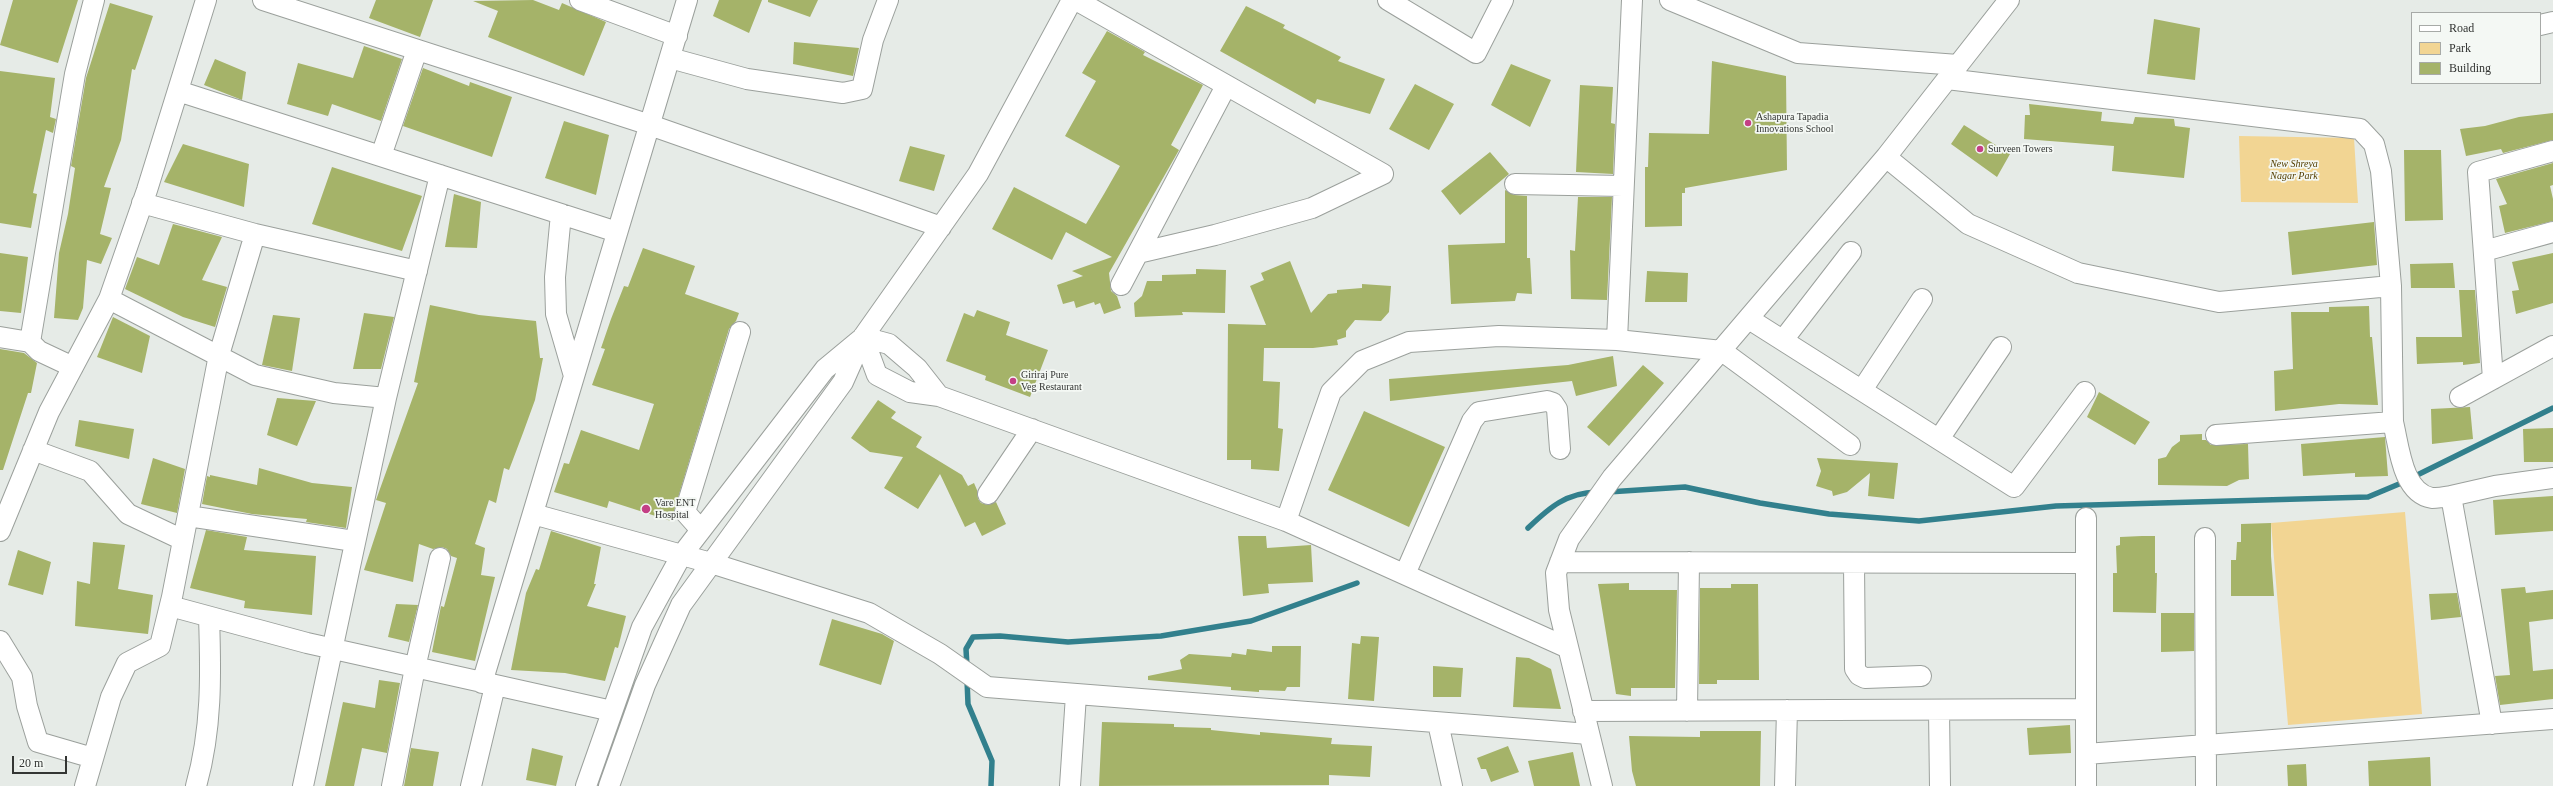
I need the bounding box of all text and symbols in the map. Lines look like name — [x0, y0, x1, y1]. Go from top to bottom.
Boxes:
legend — [2411, 12, 2541, 84]
text: Road — [2449, 21, 2474, 35]
text: Park — [2449, 41, 2471, 55]
text: Building — [2449, 61, 2491, 75]
place label: Ashapura Tapadia Innovations School — [1756, 111, 1845, 134]
marker: Ashapura Tapadia Innovations School — [1743, 118, 1753, 128]
place label: Surveen Towers — [1988, 143, 2062, 155]
marker: Surveen Towers — [1975, 144, 1985, 154]
park label: New Shreya Nagar Park — [2266, 158, 2322, 182]
place label: Giriraj Pure Veg Restaurant — [1021, 369, 1093, 392]
marker: Giriraj Pure Veg Restaurant — [1008, 376, 1018, 386]
place label: Vare ENT Hospital — [655, 497, 697, 520]
marker: Vare ENT Hospital — [640, 503, 652, 515]
scale bar — [14, 748, 69, 774]
text: 20 m — [19, 756, 43, 770]

